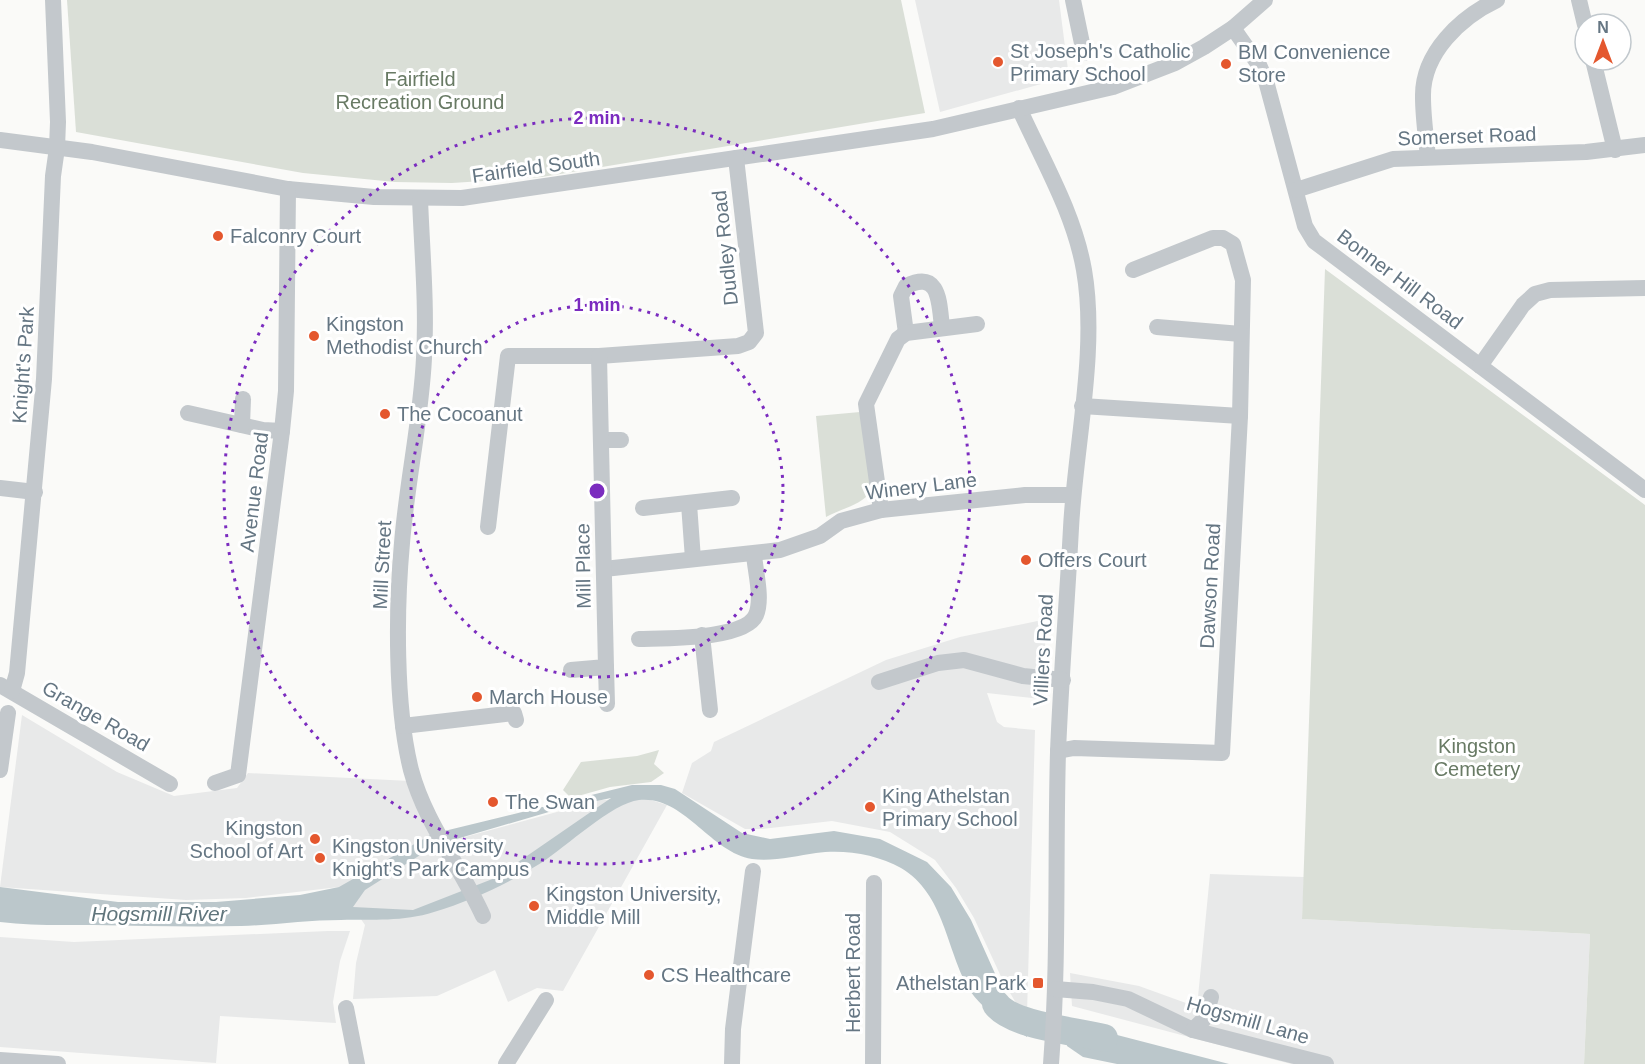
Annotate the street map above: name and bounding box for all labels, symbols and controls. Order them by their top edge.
north arrow [1573,12,1633,72]
text: N [1597,19,1609,36]
place label: St Joseph's Catholic Primary School [1010,40,1191,85]
place label: BM Convenience Store [1238,41,1390,86]
marker: St Joseph's Catholic Primary School [991,55,1005,69]
marker: BM Convenience Store [1219,57,1233,71]
park label: Fairfield Recreation Ground [336,68,504,113]
text: 2 min [573,108,621,128]
street label: Somerset Road [1397,123,1537,149]
street label: Fairfield South [471,147,601,187]
street label: Dudley Road [708,189,742,307]
place label: Falconry Court [230,225,362,247]
street label: Bonner Hill Road [1333,225,1467,333]
marker: Falconry Court [211,229,225,243]
text: 1 min [573,295,621,315]
street label: Knight's Park [8,305,38,424]
place label: Kingston Methodist Church [326,313,483,358]
marker: Kingston Methodist Church [307,329,321,343]
place label: The Cocoanut [397,403,523,425]
marker: The Cocoanut [378,407,392,421]
street label: Avenue Road [236,431,272,553]
street label: Winery Lane [864,468,978,504]
centre of rings [587,481,607,501]
street label: Mill Street [369,520,395,610]
street label: Mill Place [571,523,595,609]
street label: Dawson Road [1196,523,1224,649]
place label: Offers Court [1038,549,1147,571]
marker: Offers Court [1019,553,1033,567]
street label: Villiers Road [1029,594,1057,706]
street label: Grange Road [39,676,153,756]
place label: March House [489,686,608,708]
marker: March House [470,690,484,704]
park label: Kingston Cemetery [1434,735,1520,780]
place label: King Athelstan Primary School [882,785,1018,830]
place label: The Swan [505,791,595,813]
marker: The Swan [486,795,500,809]
marker: King Athelstan Primary School [863,800,877,814]
place label: Kingston School of Art [190,817,303,862]
marker: Kingston School of Art [308,832,322,846]
place label: Kingston University Knight's Park Campus [332,835,529,880]
marker: Kingston University Knight's Park Campus [313,851,327,865]
place label: Kingston University, Middle Mill [546,883,721,928]
marker: Kingston University, Middle Mill [527,899,541,913]
water label: Hogsmill River [91,902,228,925]
street label: Herbert Road [842,913,864,1033]
place label: CS Healthcare [661,964,791,986]
marker: CS Healthcare [642,968,656,982]
place label: Athelstan Park [896,972,1027,994]
marker: Athelstan Park [1031,976,1045,990]
street label: Hogsmill Lane [1184,992,1312,1048]

